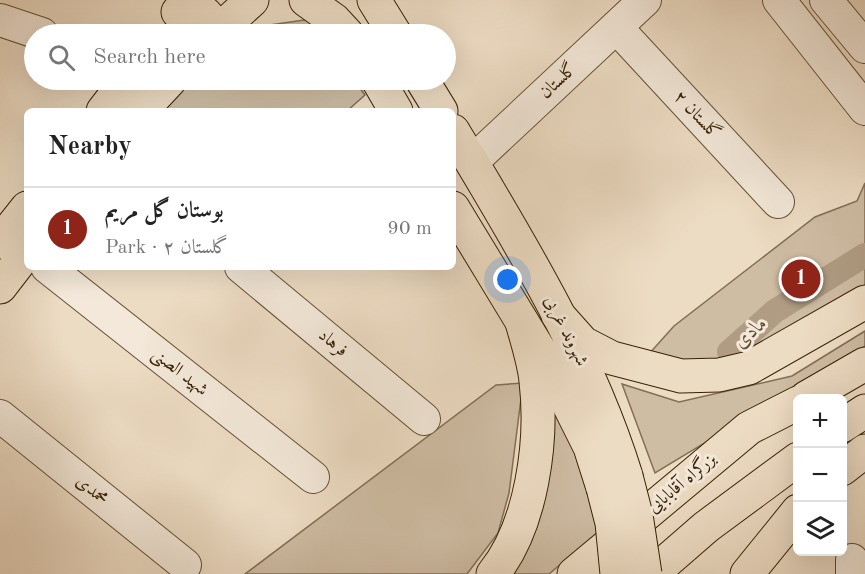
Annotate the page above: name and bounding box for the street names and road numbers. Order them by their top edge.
street label: گلستان [534,58,580,102]
street label: گلستان ۲ [670,85,726,143]
street label: شهروند غربی [538,293,591,371]
street label: فرهاد [314,326,351,362]
street label: شهید الصنی [147,345,211,402]
street label: بزرگراه آقابابایی [642,446,721,518]
street label: محمدی [73,472,111,508]

